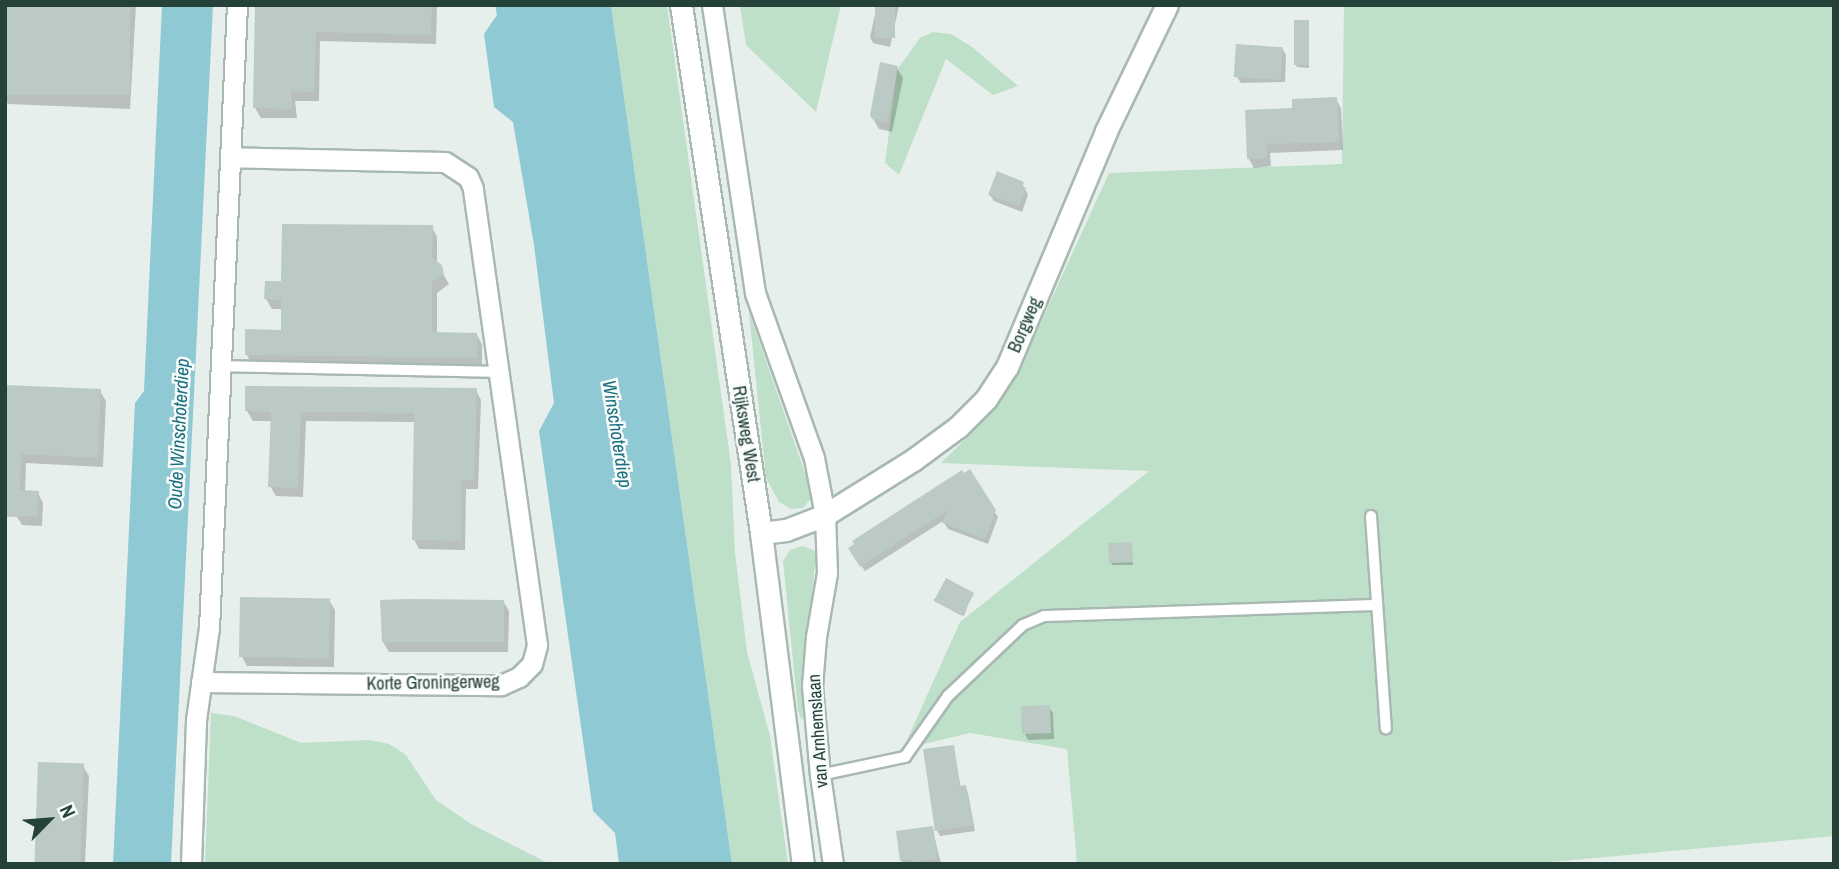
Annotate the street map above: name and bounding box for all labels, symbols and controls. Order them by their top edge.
street label: Borgweg [1004,294,1046,356]
water label: Oude Winschoterdiep [164,358,194,510]
water label: Winschoterdiep [597,378,637,490]
street label: Rijksweg West [728,384,764,484]
street label: Korte Groningerweg [366,671,500,695]
street label: van Arnhemslaan [803,673,833,789]
north arrow [14,785,84,855]
text: N [54,801,82,822]

